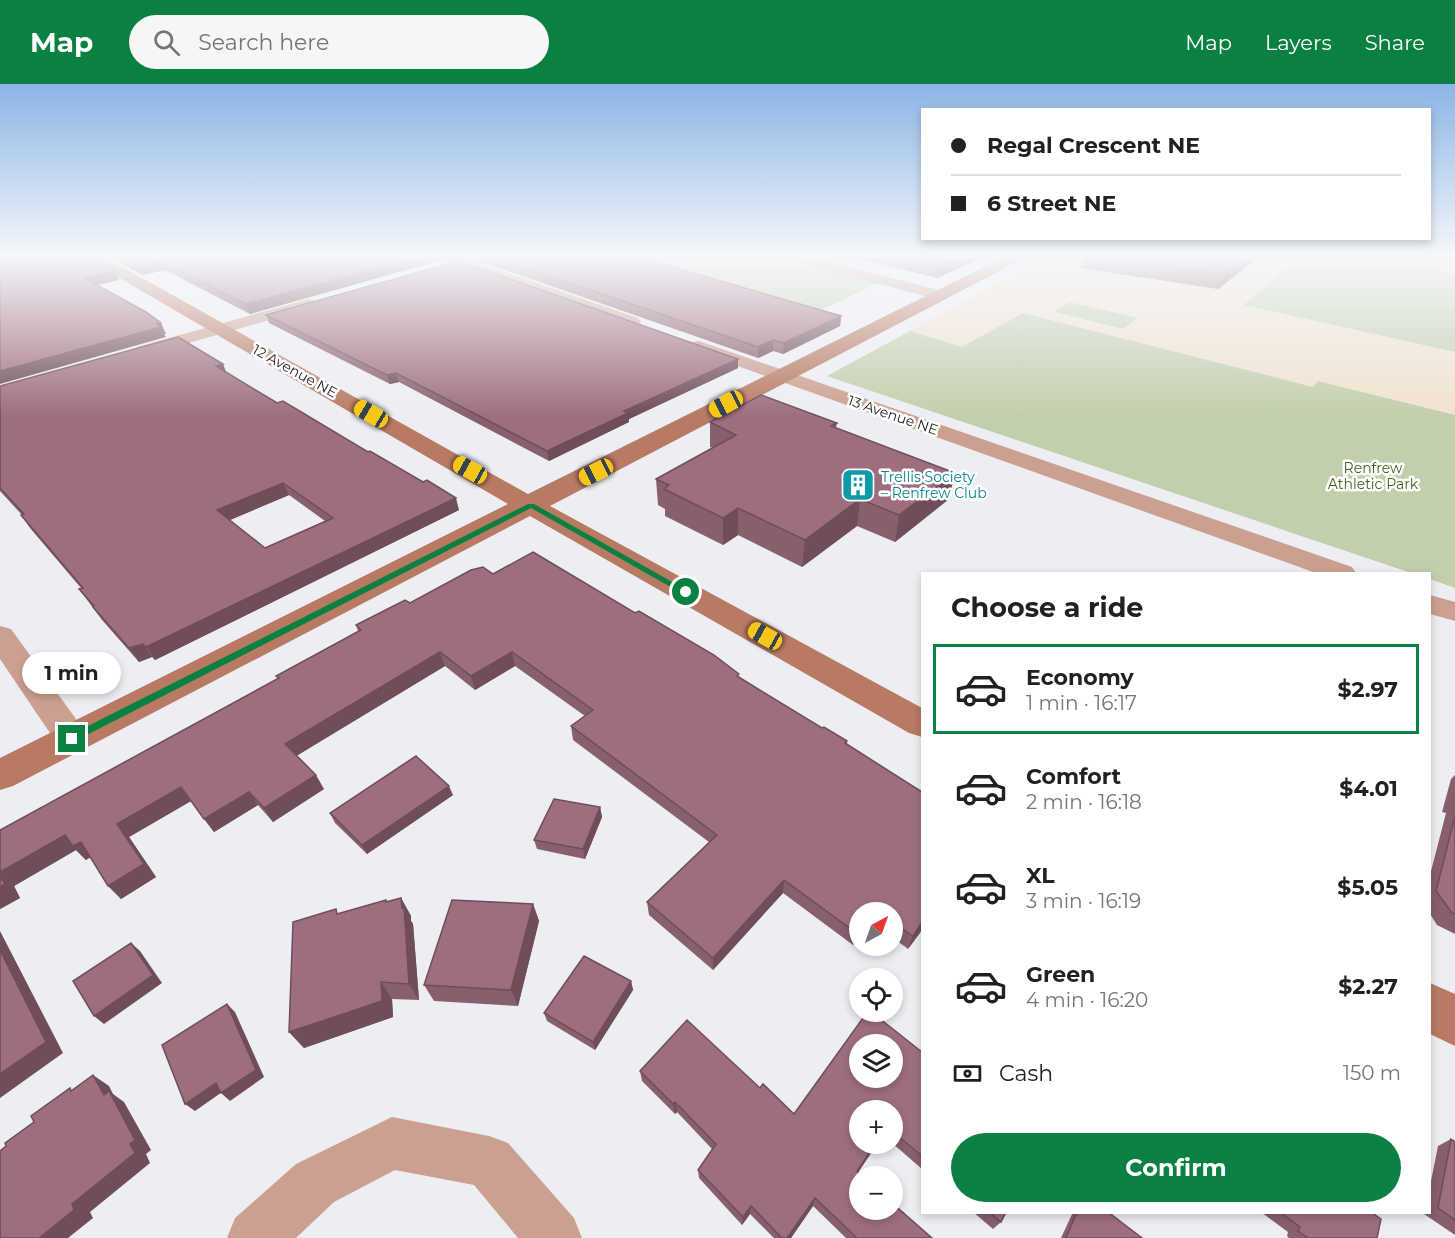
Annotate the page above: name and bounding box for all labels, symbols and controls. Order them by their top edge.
search box [129,15,549,69]
text: Map [30,25,93,59]
icon: search [150,26,183,59]
text: Search here [198,29,329,56]
text: Map [1185,30,1232,55]
text: Layers [1265,30,1332,55]
text: Share [1365,30,1425,55]
text: Regal Crescent NE [987,132,1200,159]
text: 6 Street NE [987,190,1116,217]
street label: 12 Avenue NE [250,340,340,402]
car [706,388,746,420]
street label: 13 Avenue NE [846,391,940,439]
car [351,397,391,431]
car [450,453,490,487]
car [576,456,616,488]
park label: Renfrew Athletic Park [1328,459,1419,493]
building icon: Trellis Society – Renfrew Club [840,467,876,503]
place label: Trellis Society – Renfrew Club [881,468,987,502]
route start [672,578,699,605]
text: Choose a ride [951,591,1143,624]
car [745,619,785,653]
callout: 1 min [22,652,122,694]
text: 1 min [44,661,99,685]
icon: car [954,662,1008,716]
text: Economy [1026,664,1134,691]
text: $2.97 [1337,676,1398,703]
text: 1 min · 16:17 [1026,691,1137,715]
route end [58,725,85,752]
icon: car [954,761,1008,815]
text: Comfort [1026,763,1121,790]
text: $4.01 [1339,775,1398,802]
text: 2 min · 16:18 [1026,790,1142,814]
icon: car [954,860,1008,914]
text: XL [1026,862,1055,889]
text: $5.05 [1337,874,1398,901]
text: 3 min · 16:19 [1026,889,1141,913]
north arrow [849,902,903,956]
map controls [849,902,903,1220]
icon: car [954,959,1008,1013]
text: Green [1026,961,1095,988]
button: locate [849,968,903,1022]
text: $2.27 [1338,973,1398,1000]
text: 4 min · 16:20 [1026,988,1148,1012]
button: layers [849,1034,903,1088]
icon: cash [951,1057,984,1090]
text: Cash [999,1060,1053,1087]
text: 150 m [1343,1061,1401,1085]
button: + [849,1100,903,1154]
button: Confirm [951,1133,1401,1202]
button: − [849,1166,903,1220]

